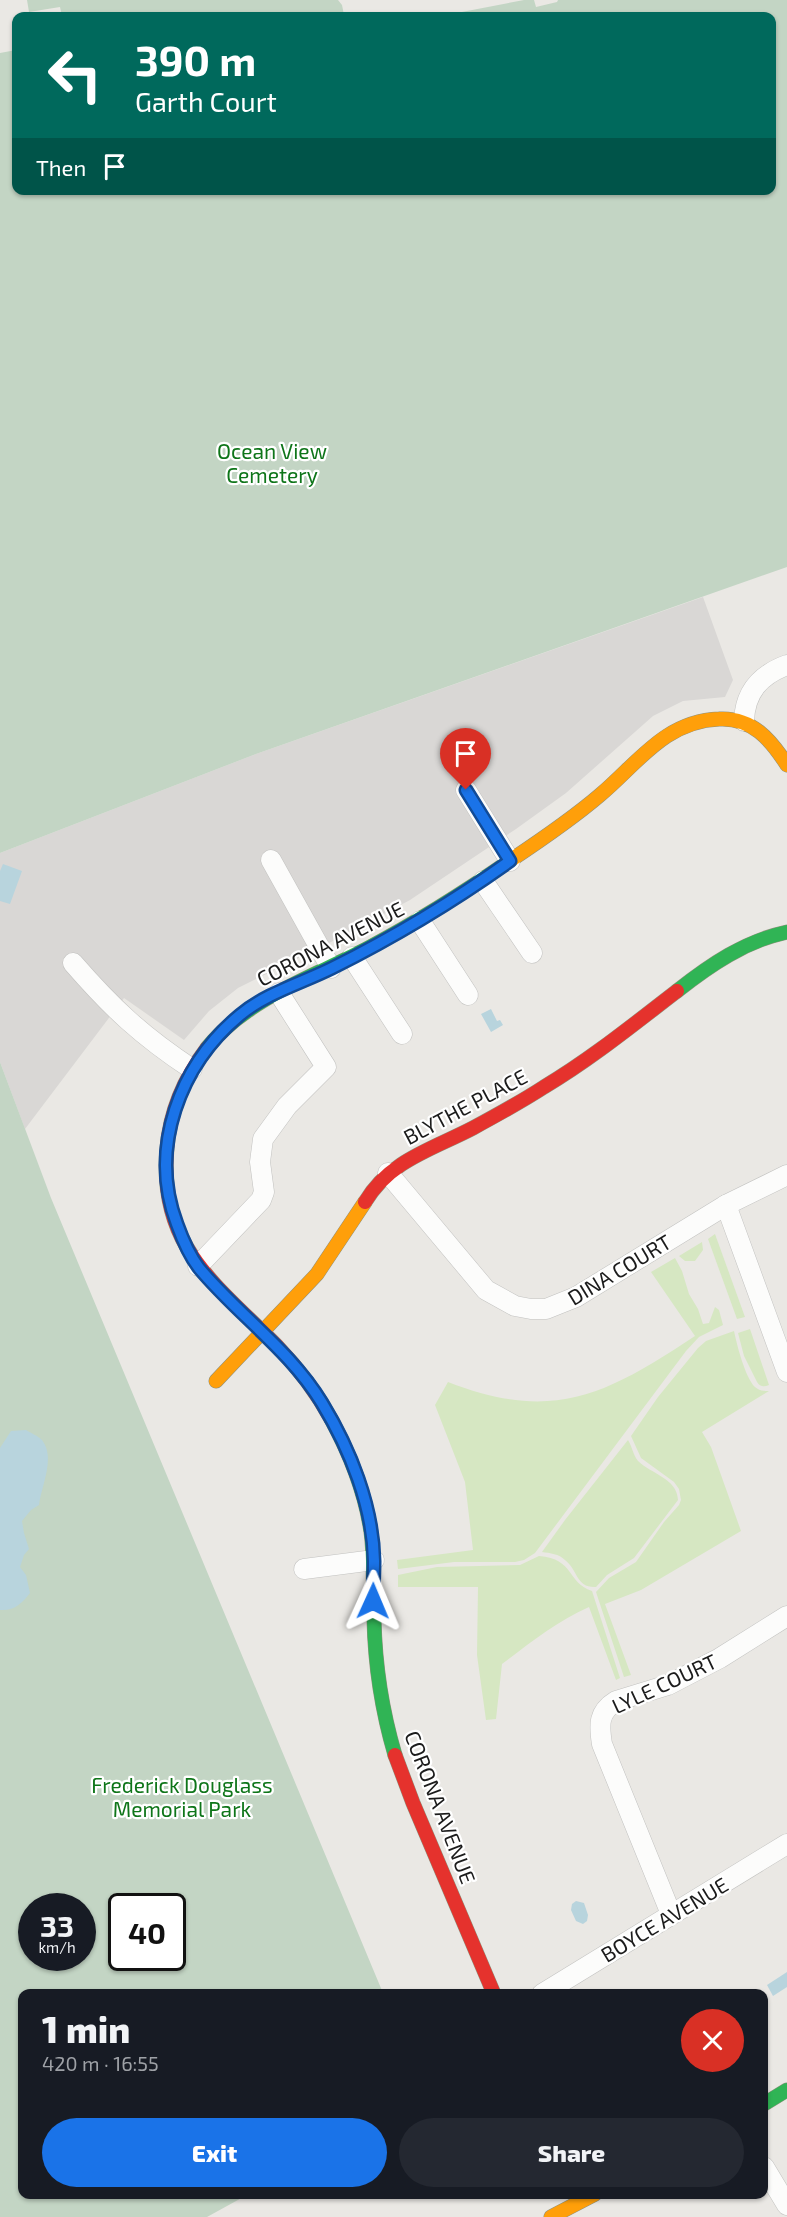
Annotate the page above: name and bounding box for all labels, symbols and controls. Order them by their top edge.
text: 390 m [135,34,256,84]
icon: left [36,36,114,114]
text: Garth Court [135,85,277,117]
icon: arrive [98,150,131,183]
text: Then [36,154,86,180]
park label: Ocean View Cemetery [217,438,327,487]
pin [440,728,491,790]
icon: arrive [449,737,482,770]
street label: CORONA AVENUE [252,895,408,991]
street label: BLYTHE PLACE [399,1063,531,1149]
street label: DINA COURT [563,1228,675,1310]
position arrow [341,1569,405,1633]
street label: LYLE COURT [608,1648,720,1718]
street label: CORONA AVENUE [400,1727,482,1887]
park label: Frederick Douglass Memorial Park [91,1772,273,1821]
street label: BOYCE AVENUE [596,1871,732,1967]
speed limit sign: 40 [108,1893,186,1971]
text: 33 [40,1907,74,1943]
text: km/h [38,1938,76,1956]
text: 1 min [42,2007,130,2050]
button: close [681,2009,744,2072]
text: 420 m · 16:55 [42,2051,159,2075]
button: Exit [42,2118,387,2187]
button: Share [399,2118,744,2187]

